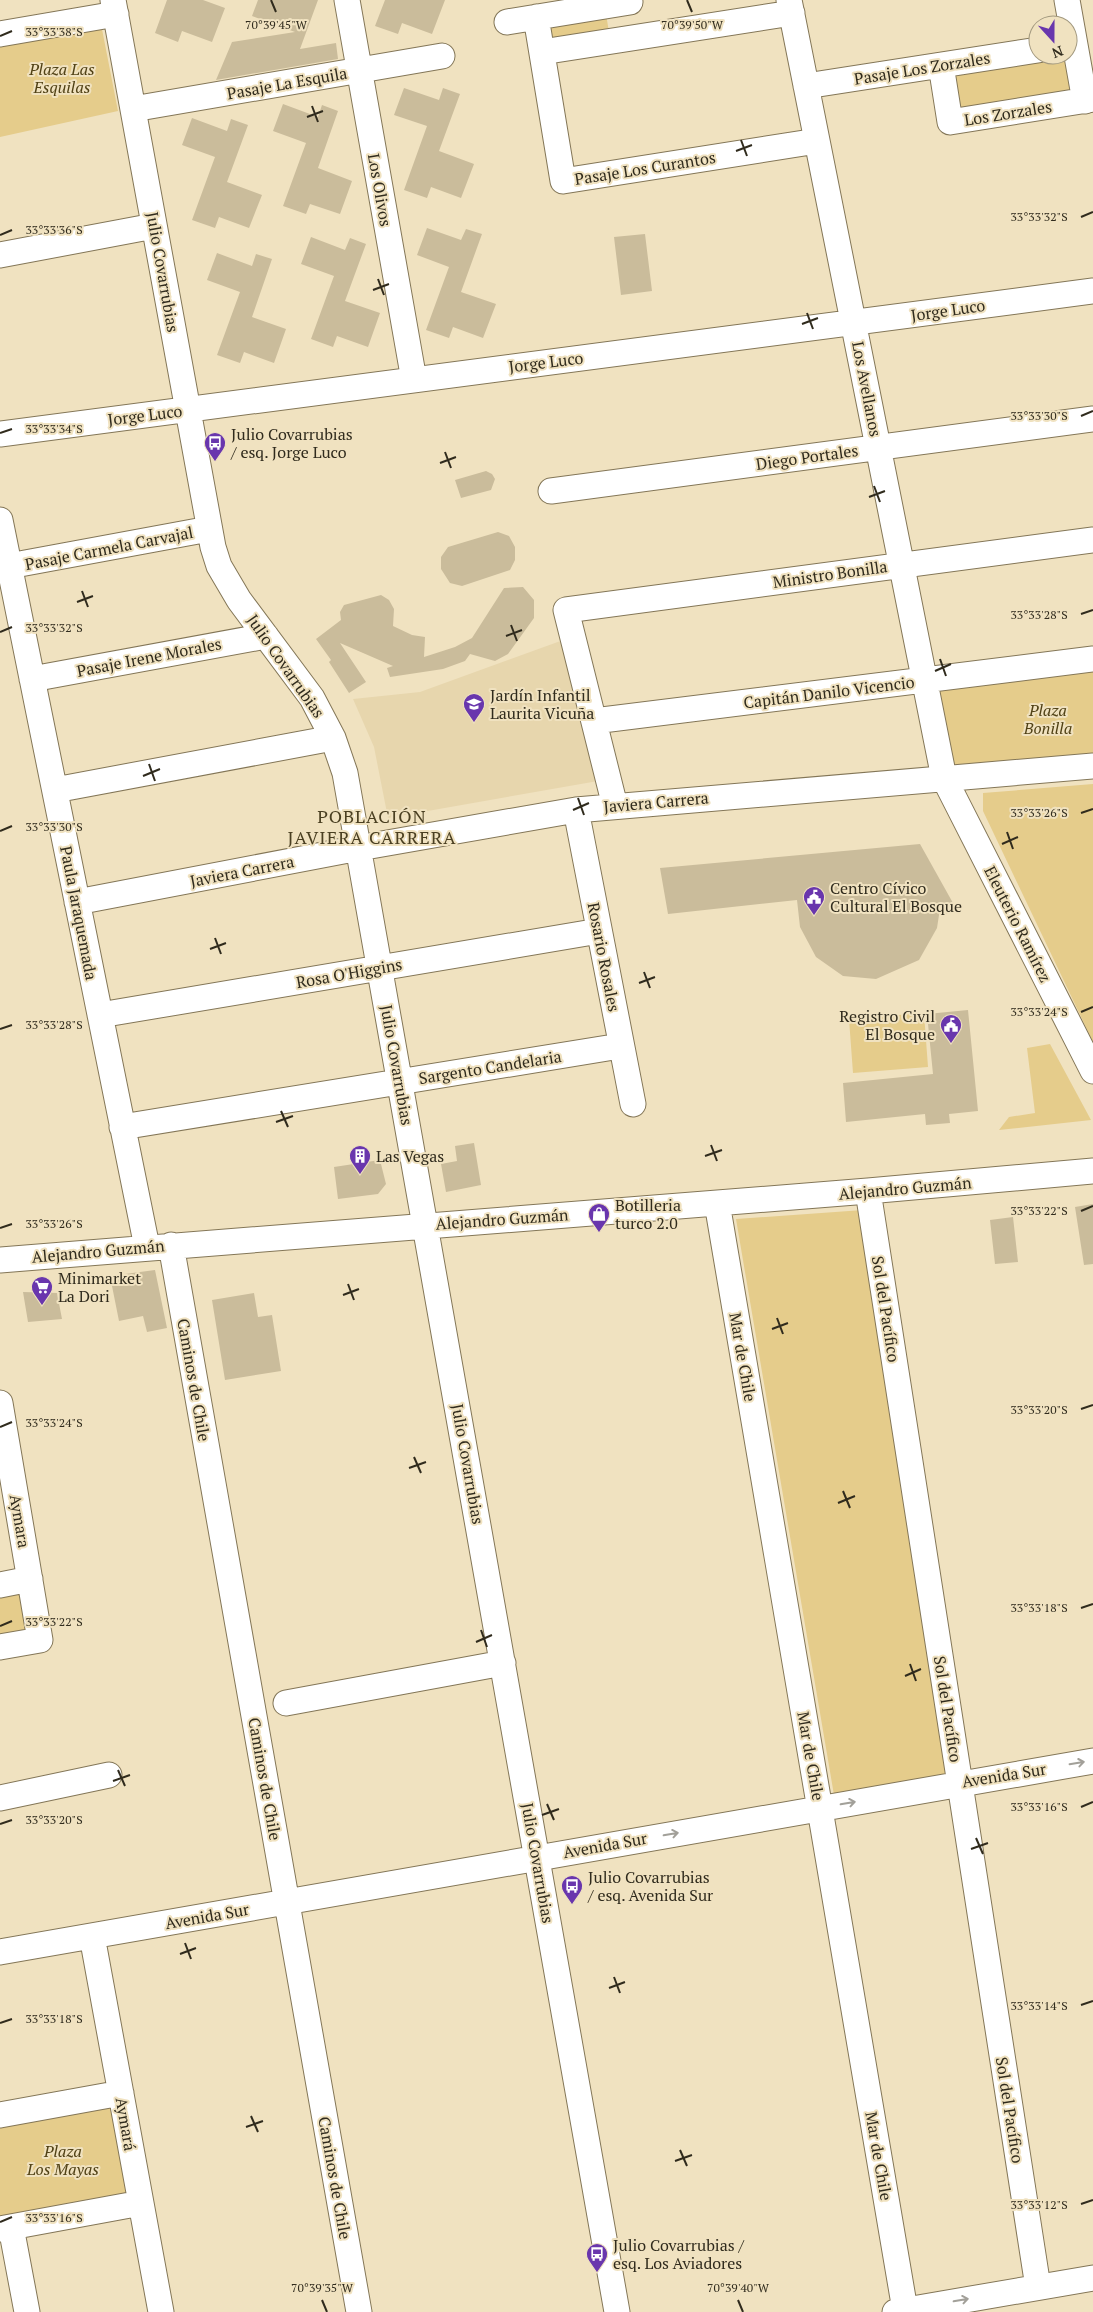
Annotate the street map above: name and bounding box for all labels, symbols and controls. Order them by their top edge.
north arrow [1028,15,1078,65]
text: 70°39'45"W [245,17,308,32]
text: 70°39'50"W [661,17,724,32]
text: 33°33'38"S [25,24,83,39]
text: N [1049,42,1066,64]
street label: Pasaje Los Zorzales [852,46,992,90]
park label: Plaza Las Esquilas [28,58,95,98]
street label: Pasaje La Esquila [225,62,349,104]
street label: Los Zorzales [963,95,1053,131]
street label: Pasaje Los Curantos [573,146,717,190]
street label: Los Olivos [363,152,397,228]
text: 33°33'32"S [1010,209,1068,224]
street label: Julio Covarrubias [142,210,184,334]
text: 33°33'36"S [25,222,83,237]
street label: Jorge Luco [909,294,987,326]
street label: Los Avellanos [847,339,887,439]
street label: Jorge Luco [508,347,585,377]
street label: Jorge Luco [107,400,184,430]
text: 33°33'30"S [1010,408,1068,423]
text: 33°33'34"S [25,421,83,436]
place label: Julio Covarrubias / esq. Jorge Luco [230,423,353,463]
bus stop icon: Julio Covarrubias / esq. Jorge Luco [203,431,227,462]
street label: Diego Portales [754,439,860,475]
street label: Pasaje Carmela Carvajal [23,521,195,575]
street label: Ministro Bonilla [771,555,889,593]
text: 33°33'28"S [1010,607,1068,622]
street label: Julio Covarrubias [242,610,330,722]
text: 33°33'32"S [25,620,83,635]
street label: Pasaje Irene Morales [75,632,223,682]
street label: Capitán Danilo Vicencio [742,671,916,713]
place label: Jardín Infantil Laurita Vicuña [490,684,594,724]
school or university icon: Jardín Infantil Laurita Vicuña [462,692,486,723]
park label: Plaza Bonilla [1023,699,1072,739]
street label: Javiera Carrera [602,786,710,818]
district label: POBLACIÓN JAVIERA CARRERA [287,804,457,849]
text: 33°33'26"S [1010,805,1068,820]
text: 33°33'30"S [25,819,83,834]
street label: Paula Jaraquemada [55,844,103,982]
street label: Javiera Carrera [188,850,296,892]
street label: Eleuterio Ramírez [979,862,1057,986]
place label: Centro Cívico Cultural El Bosque [830,877,962,917]
public building icon: Centro Cívico Cultural El Bosque [802,885,826,916]
street label: Rosario Rosales [583,900,625,1014]
street label: Rosa O'Higgins [294,953,404,993]
street label: Julio Covarrubias [376,1003,418,1127]
text: 33°33'24"S [1010,1004,1068,1019]
place label: Registro Civil El Bosque [839,1005,935,1045]
public building icon: Registro Civil El Bosque [939,1013,963,1044]
text: 33°33'28"S [25,1017,83,1032]
street label: Sargento Candelaria [417,1045,563,1089]
building icon: Las Vegas [348,1144,372,1175]
place label: Las Vegas [376,1145,444,1167]
street label: Alejandro Guzmán [838,1171,973,1205]
place label: Botilleria turco 2.0 [615,1194,681,1234]
shop icon: Botilleria turco 2.0 [587,1202,611,1233]
street label: Alejandro Guzmán [435,1203,570,1235]
text: 33°33'22"S [1010,1203,1068,1218]
text: 33°33'26"S [25,1216,83,1231]
street label: Alejandro Guzmán [31,1234,166,1268]
street label: Sol del Pacífico [867,1254,905,1364]
place label: Minimarket La Dori [58,1267,141,1307]
supermarket icon: Minimarket La Dori [30,1275,54,1306]
street label: Mar de Chile [724,1311,762,1403]
street label: Caminos de Chile [172,1317,216,1443]
street label: Julio Covarrubias [447,1402,489,1526]
text: 33°33'20"S [1010,1402,1068,1417]
text: 33°33'24"S [25,1415,83,1430]
street label: Aymara [4,1493,36,1549]
text: 33°33'18"S [1010,1600,1068,1615]
text: 33°33'22"S [25,1614,83,1629]
street label: Sol del Pacífico [929,1654,967,1764]
street label: Mar de Chile [792,1710,830,1802]
street label: Caminos de Chile [243,1716,287,1842]
street label: Avenida Sur [960,1757,1048,1792]
one-way arrow [1069,1758,1085,1768]
one-way arrow [840,1797,856,1807]
text: 33°33'16"S [1010,1799,1068,1814]
street label: Julio Covarrubias [517,1801,559,1925]
text: 33°33'20"S [25,1812,83,1827]
street label: Avenida Sur [561,1827,649,1863]
one-way arrow [662,1828,678,1838]
place label: Julio Covarrubias / esq. Avenida Sur [587,1866,714,1906]
bus stop icon: Julio Covarrubias / esq. Avenida Sur [560,1874,584,1905]
street label: Avenida Sur [163,1898,251,1934]
text: 33°33'14"S [1010,1998,1068,2013]
text: 33°33'18"S [25,2011,83,2026]
street label: Sol del Pacífico [991,2055,1029,2165]
street label: Aymará [110,2096,142,2152]
street label: Mar de Chile [860,2110,898,2202]
street label: Caminos de Chile [313,2115,357,2241]
park label: Plaza Los Mayas [26,2140,99,2180]
text: 33°33'12"S [1010,2197,1068,2212]
text: 33°33'16"S [25,2210,83,2225]
place label: Julio Covarrubias / esq. Los Aviadores [613,2234,745,2274]
bus stop icon: Julio Covarrubias / esq. Los Aviadores [585,2242,609,2273]
text: 70°39'35"W [291,2280,354,2295]
text: 70°39'40"W [707,2280,770,2295]
one-way arrow [952,2295,968,2305]

